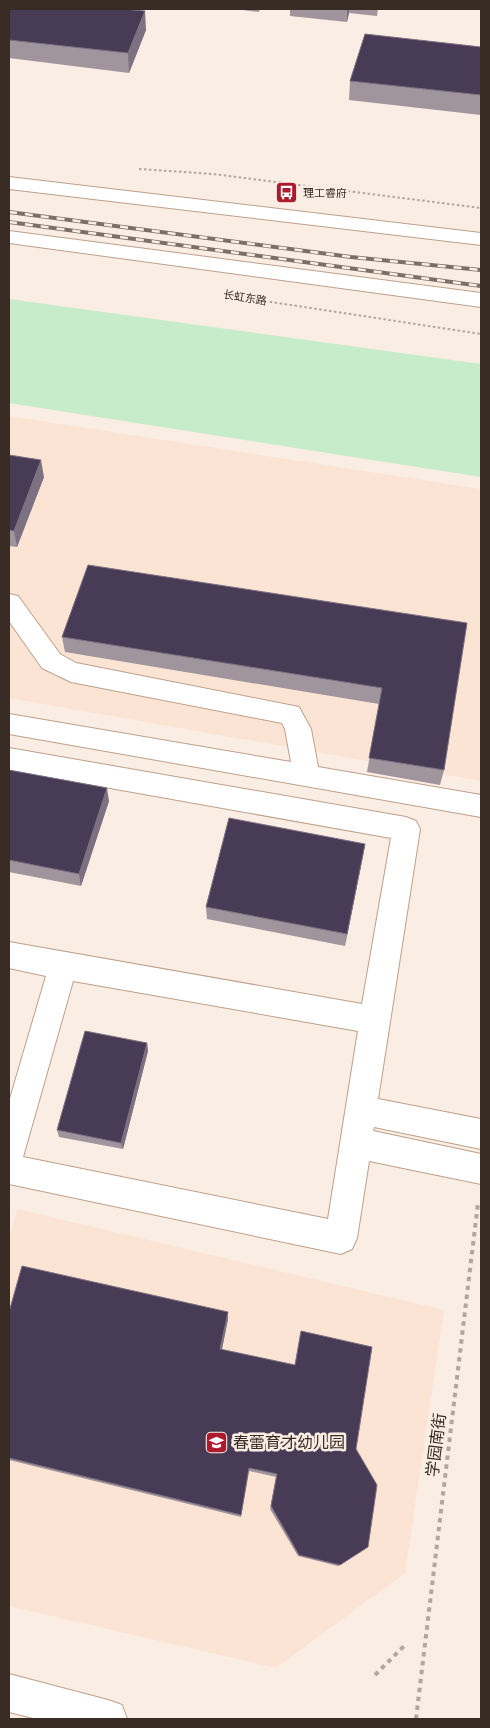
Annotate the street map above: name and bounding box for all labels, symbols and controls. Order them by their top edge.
bus stop icon: 理工睿府 [275,181,299,205]
place label: 理工睿府 [303,187,347,200]
street label: 长虹东路 [222,288,268,308]
street label: 学园南街 [423,1412,449,1478]
school or university icon: 春蕾育才幼儿园 [205,1430,229,1454]
place label: 春蕾育才幼儿园 [233,1433,345,1452]

